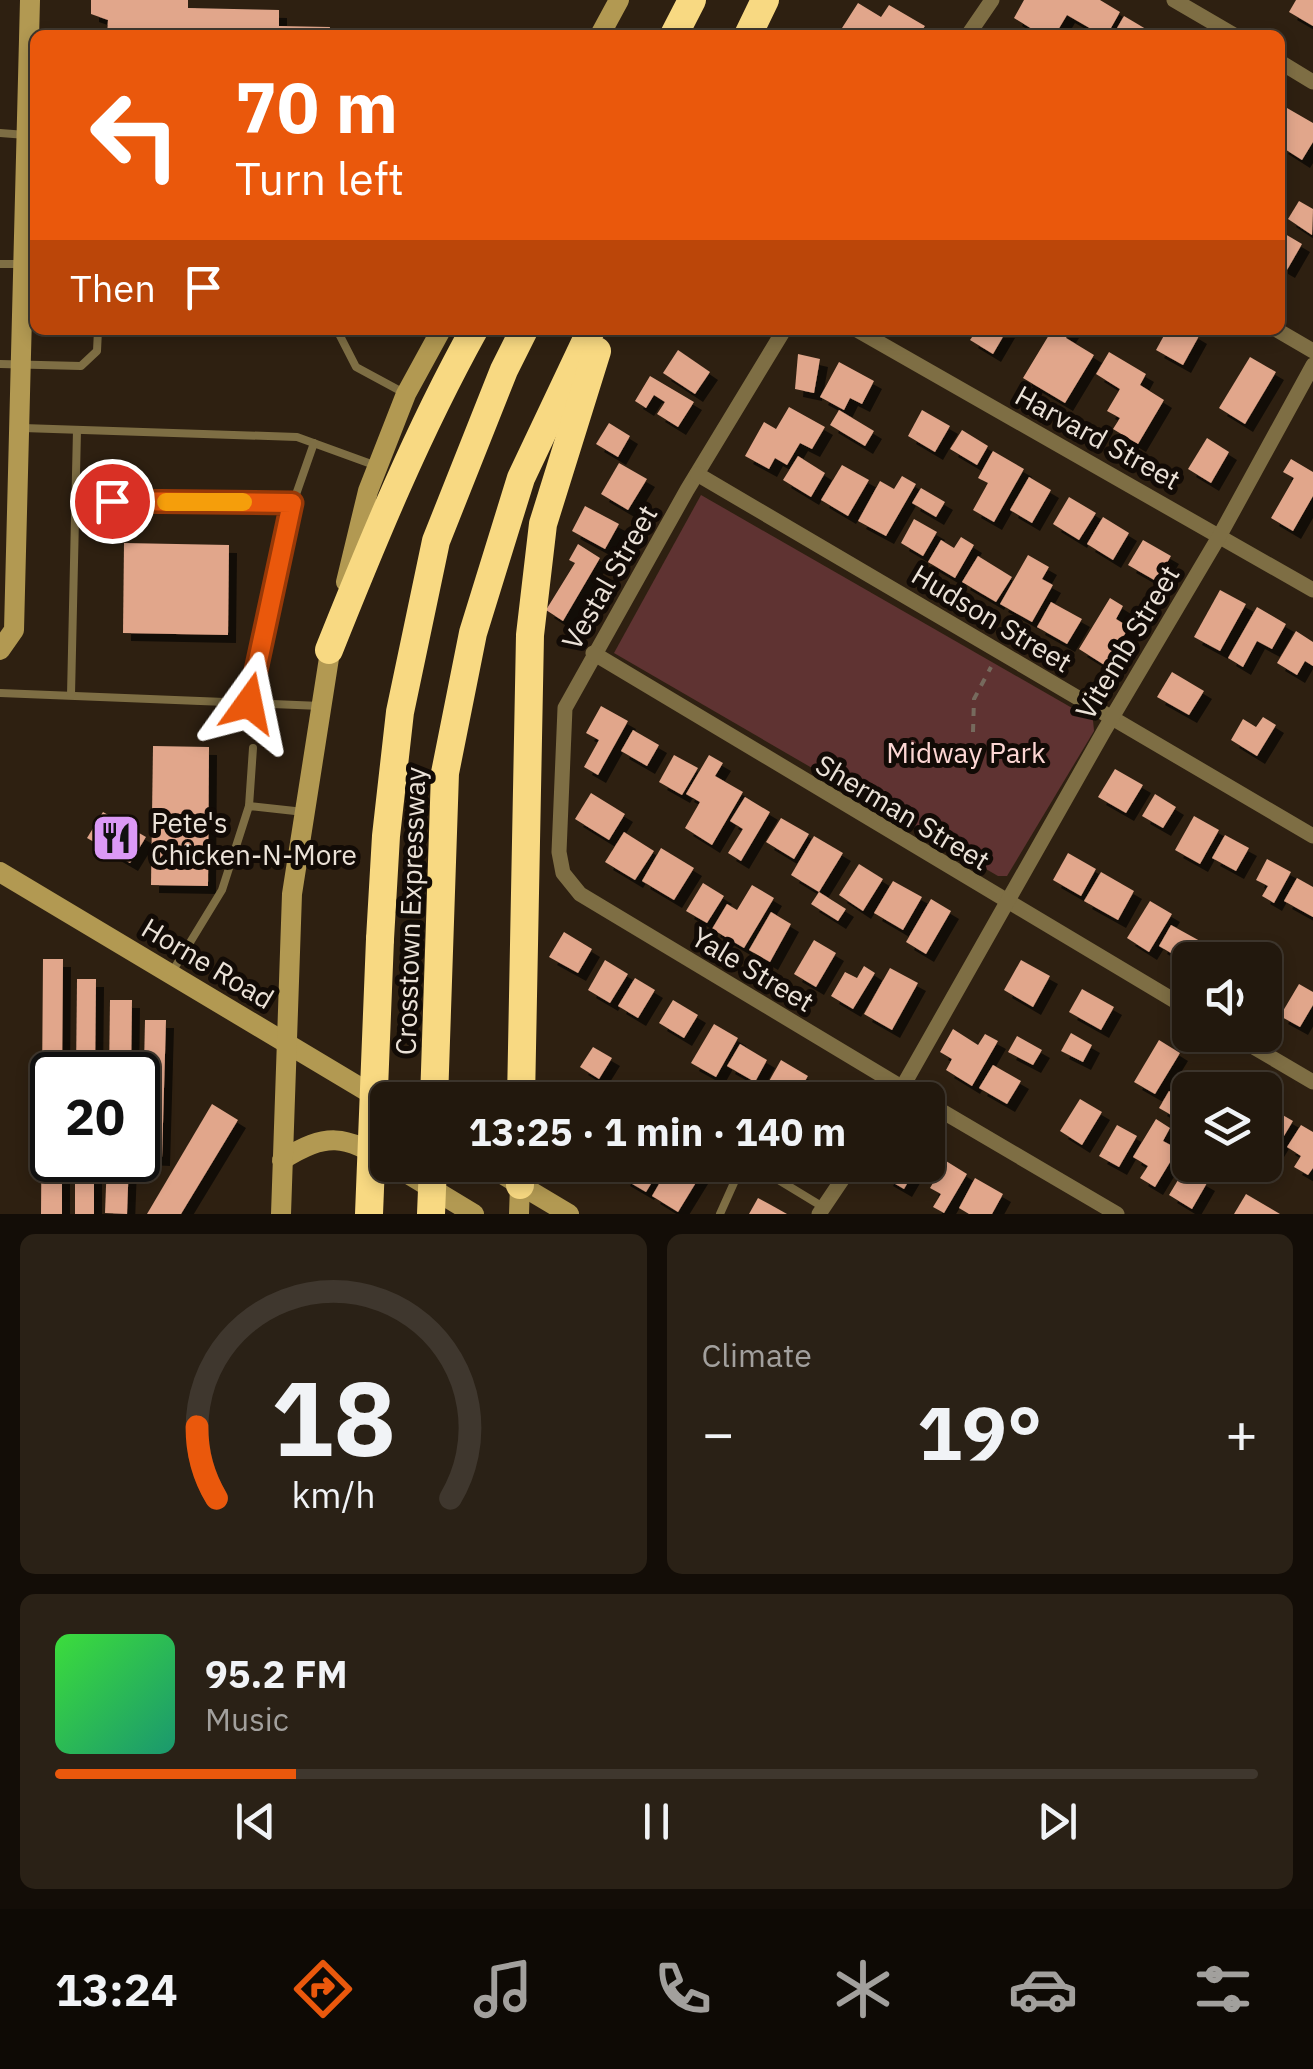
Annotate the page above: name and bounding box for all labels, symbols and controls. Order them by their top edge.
text: 70 m [235,61,398,152]
icon: left [70,70,200,200]
text: Turn left [235,149,404,207]
icon: arrive [176,260,231,315]
text: Then [70,263,156,312]
street label: Harvard Street [1009,376,1187,498]
pin [70,459,155,544]
icon: arrive [85,474,140,529]
street label: Vestal Street [553,498,665,656]
street label: Hudson Street [905,556,1079,680]
street label: Vitemb Street [1067,558,1187,726]
position arrow [197,651,301,755]
park label: Midway Park [886,734,1046,771]
street label: Sherman Street [809,746,997,878]
street label: Crosstown Expressway [386,766,434,1056]
place label: Pete's Chicken-N-More [151,804,357,873]
restaurant icon: Pete's Chicken-N-More [90,812,142,864]
street label: Horne Road [135,909,281,1017]
street label: Yale Street [685,918,821,1020]
map controls [1172,942,1282,1182]
button: sound [1172,942,1282,1052]
speed limit sign: 20 [30,1052,160,1182]
button: layers [1172,1072,1282,1182]
text: 13:25 · 1 min · 140 m [469,1107,846,1156]
text: Climate [702,1334,812,1376]
text: 18 [271,1349,396,1485]
text: 19° [917,1383,1042,1481]
text: − [702,1397,735,1468]
text: + [1225,1397,1258,1468]
text: km/h [291,1471,375,1518]
text: 95.2 FM [205,1649,348,1698]
text: Music [205,1698,289,1740]
icon: previous [228,1794,283,1849]
icon: pause [629,1794,684,1849]
icon: next [1030,1794,1085,1849]
icon: directions [288,1954,358,2024]
icon: music [468,1954,538,2024]
icon: phone [648,1954,718,2024]
icon: climate [828,1954,898,2024]
icon: car [1008,1954,1078,2024]
icon: filters [1188,1954,1258,2024]
text: 13:24 [55,1960,178,2018]

